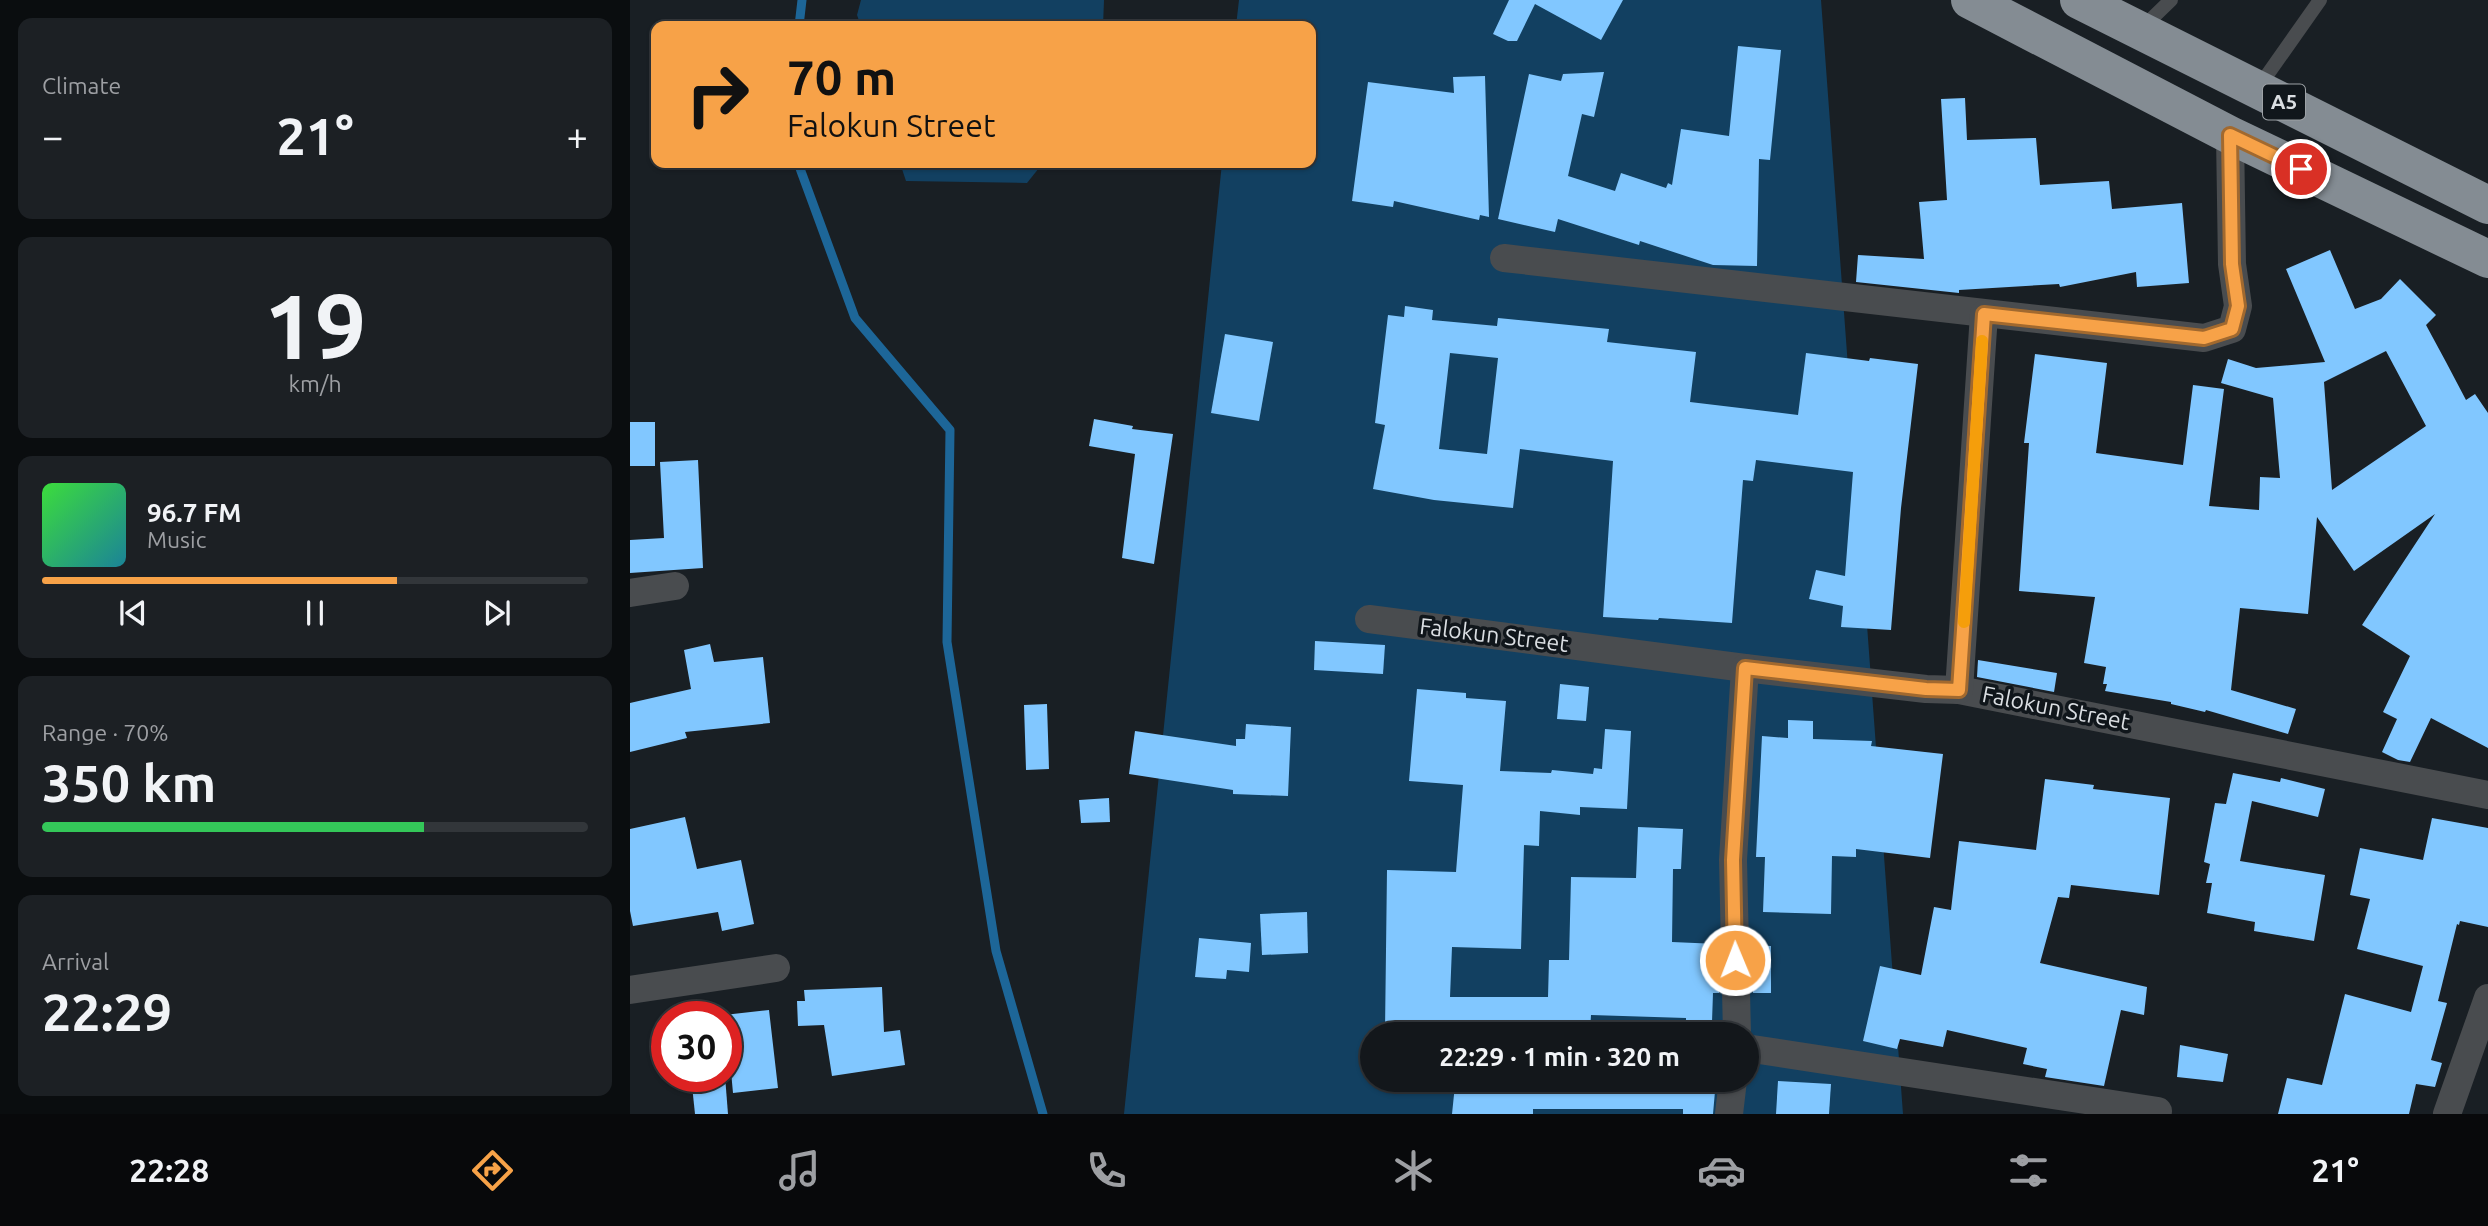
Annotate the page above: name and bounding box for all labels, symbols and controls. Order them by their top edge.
icon: right [672,49,763,140]
text: 70 m [787,49,896,104]
text: Climate [42,73,121,98]
road number: A5 [2263,84,2305,119]
text: 21° [276,107,354,165]
text: Falokun Street [787,107,996,143]
text: − [42,115,63,157]
text: + [567,115,588,157]
pin [2271,139,2331,199]
icon: arrive [2282,150,2320,188]
text: 19 [264,274,366,376]
text: km/h [288,371,342,396]
text: 96.7 FM [147,498,241,527]
text: Music [147,527,206,552]
icon: previous [114,594,152,632]
icon: pause [296,594,334,632]
icon: next [478,594,516,632]
street label: Falokun Street [1418,613,1570,656]
street label: Falokun Street [1980,681,2132,734]
text: Range · 70% [42,720,169,745]
text: 350 km [42,754,216,812]
position arrow [1698,923,1772,997]
text: Arrival [42,949,109,974]
text: 22:29 [42,983,172,1041]
speed limit sign: 30 [651,1001,742,1092]
text: 22:29 · 1 min · 320 m [1439,1042,1680,1071]
icon: directions [468,1146,517,1195]
icon: music [775,1146,824,1195]
icon: phone [1082,1146,1131,1195]
icon: climate [1389,1146,1438,1195]
icon: car [1697,1146,1746,1195]
icon: filters [2004,1146,2053,1195]
text: 22:28 [129,1152,209,1188]
text: 21° [2311,1152,2359,1188]

